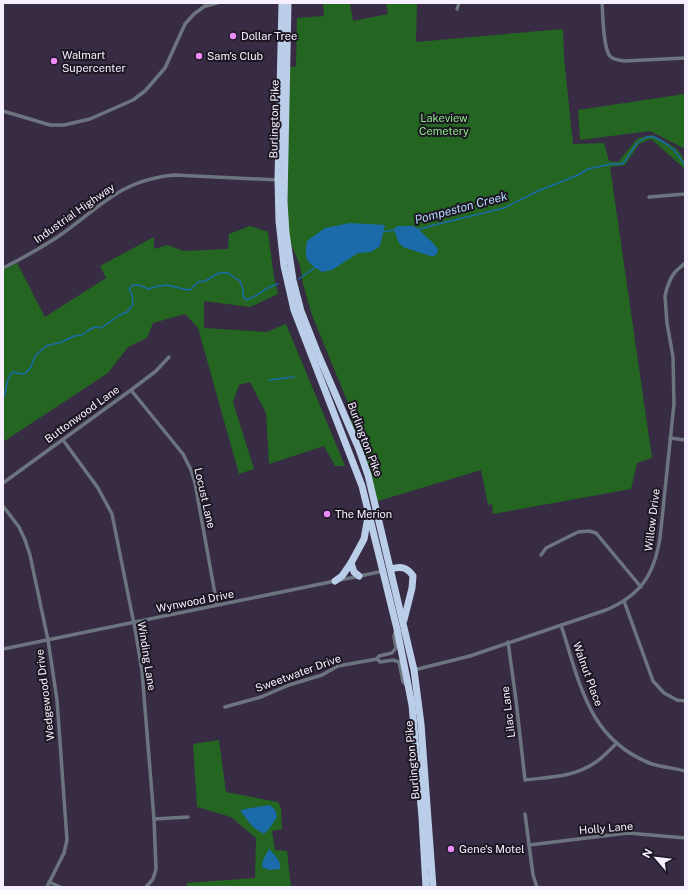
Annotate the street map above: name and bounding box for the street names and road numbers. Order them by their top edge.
street label: Burlington Pike [267,80,281,158]
street label: Industrial Highway [31,181,117,245]
street label: Buttonwood Lane [42,383,122,445]
street label: Burlington Pike [345,400,385,478]
street label: Locust Lane [192,466,218,530]
street label: Willow Drive [642,488,662,552]
street label: Wynwood Drive [155,588,235,614]
street label: Winding Lane [136,621,158,691]
street label: Walnut Place [571,640,605,708]
street label: Wedgewood Drive [33,649,57,741]
street label: Sweetwater Drive [253,652,343,694]
street label: Lilac Lane [499,686,517,738]
street label: Burlington Pike [403,720,421,800]
street label: Holly Lane [578,820,634,836]

